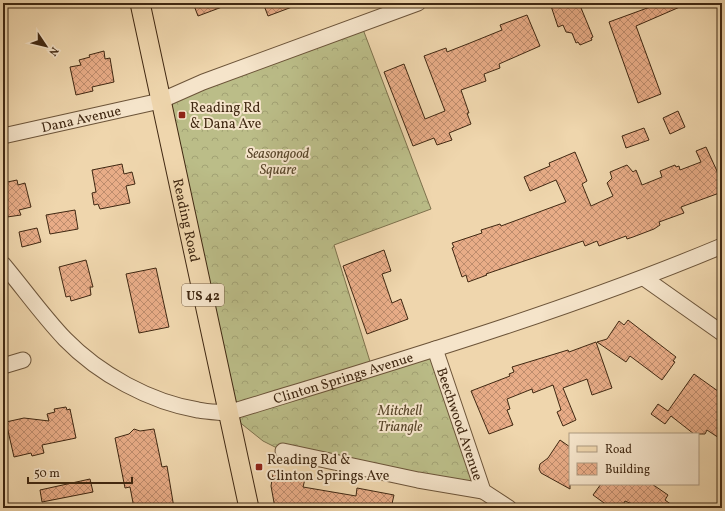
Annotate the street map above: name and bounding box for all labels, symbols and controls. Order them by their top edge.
north arrow [26,26,66,66]
text: N [45,43,61,58]
place label: Reading Rd & Dana Ave [190,99,262,134]
street label: Dana Avenue [40,102,123,138]
marker: Reading Rd & Dana Ave [177,110,187,120]
park label: Seasongood Square [247,145,310,180]
street label: Reading Road [167,177,204,264]
road number: US 42 [182,284,224,306]
street label: Clinton Springs Avenue [271,348,416,410]
street label: Beechwood Avenue [431,365,487,484]
park label: Mitchell Triangle [377,402,423,437]
legend [569,433,699,485]
text: Road [605,442,632,458]
place label: Reading Rd & Clinton Springs Ave [267,451,390,486]
scale bar [28,459,132,485]
marker: Reading Rd & Clinton Springs Ave [254,462,264,472]
text: Building [605,462,650,478]
text: 50 m [34,466,60,482]

